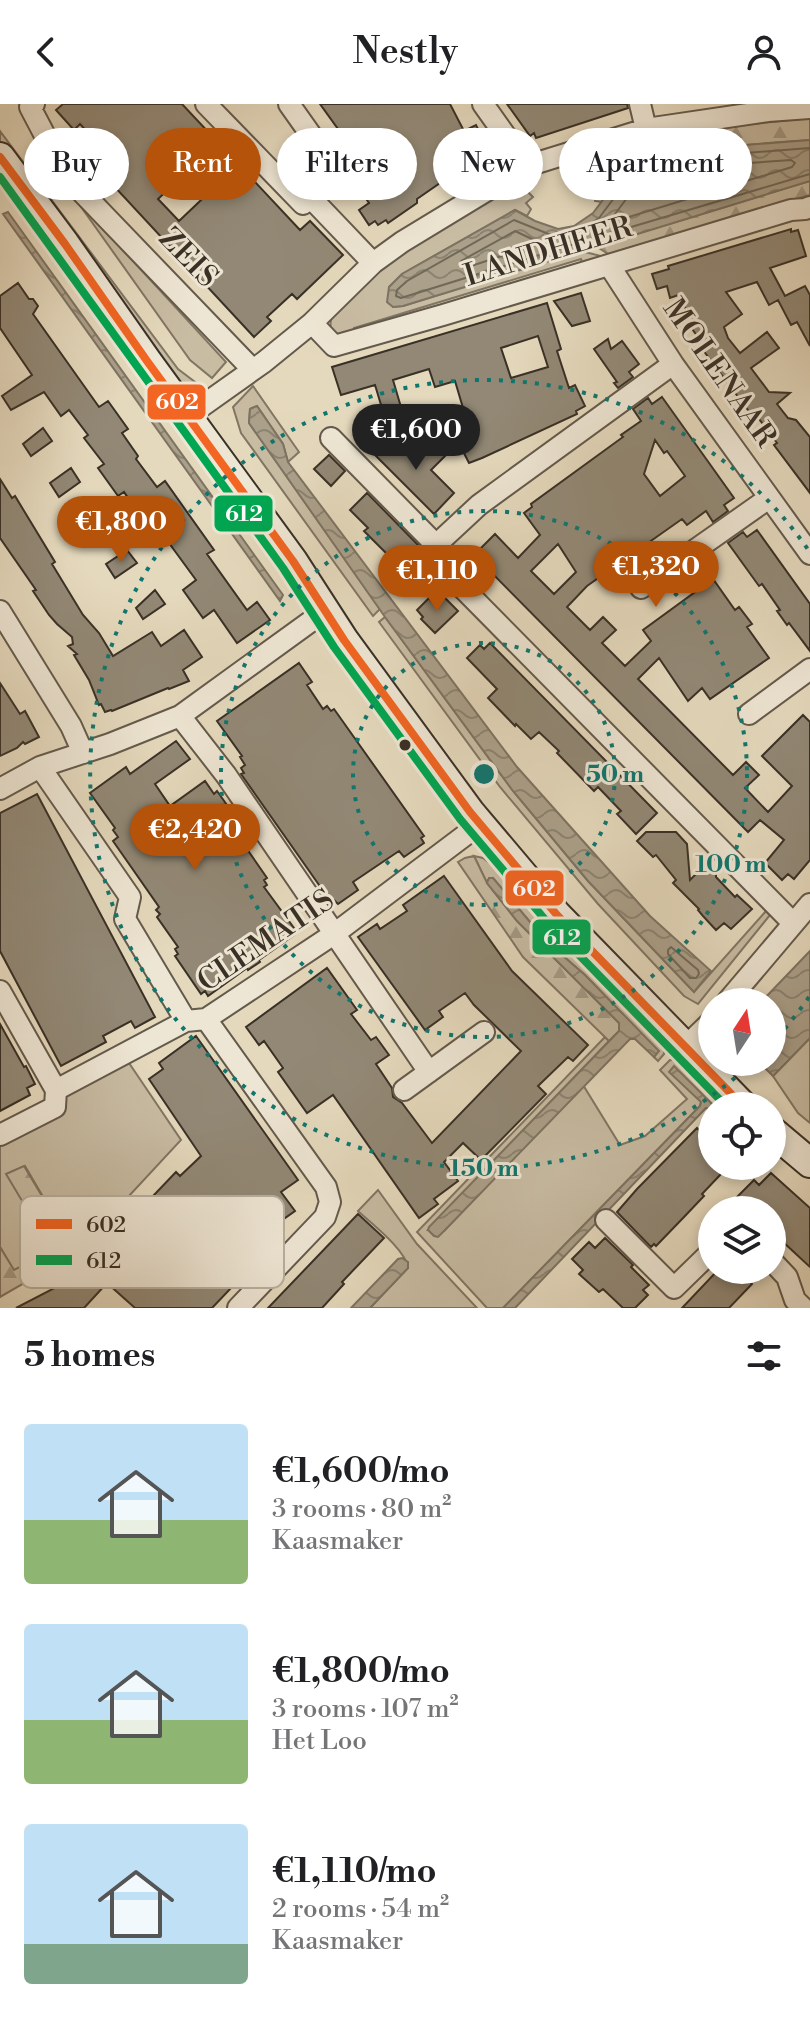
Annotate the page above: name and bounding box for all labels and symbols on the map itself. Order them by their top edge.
street label: LANDHEER [460,208,638,296]
street label: ZEIS [150,220,226,296]
street label: MOLENAAR [654,292,785,455]
line badge: 602 [146,383,207,421]
text: 602 [155,389,199,416]
pin: €1,600 [351,404,481,472]
line badge: 612 [213,494,274,533]
pin: €1,800 [56,496,186,564]
text: 612 [225,501,263,528]
pin: €1,320 [591,541,721,609]
pin: €1,110 [372,545,502,613]
unlabelled marker [397,737,413,753]
centre of rings [470,760,498,788]
text: 50 m [586,760,644,790]
pin: €2,420 [130,804,260,872]
text: 100 m [695,850,767,880]
line badge: 602 [504,869,565,907]
text: 602 [512,876,556,903]
street label: CLEMATIS [190,881,342,1001]
line badge: 612 [531,918,592,956]
text: 612 [543,925,581,952]
north arrow [698,988,786,1076]
text: 150 m [449,1154,519,1184]
legend [20,1196,284,1288]
text: 602 [86,1212,126,1239]
text: 612 [86,1248,121,1275]

